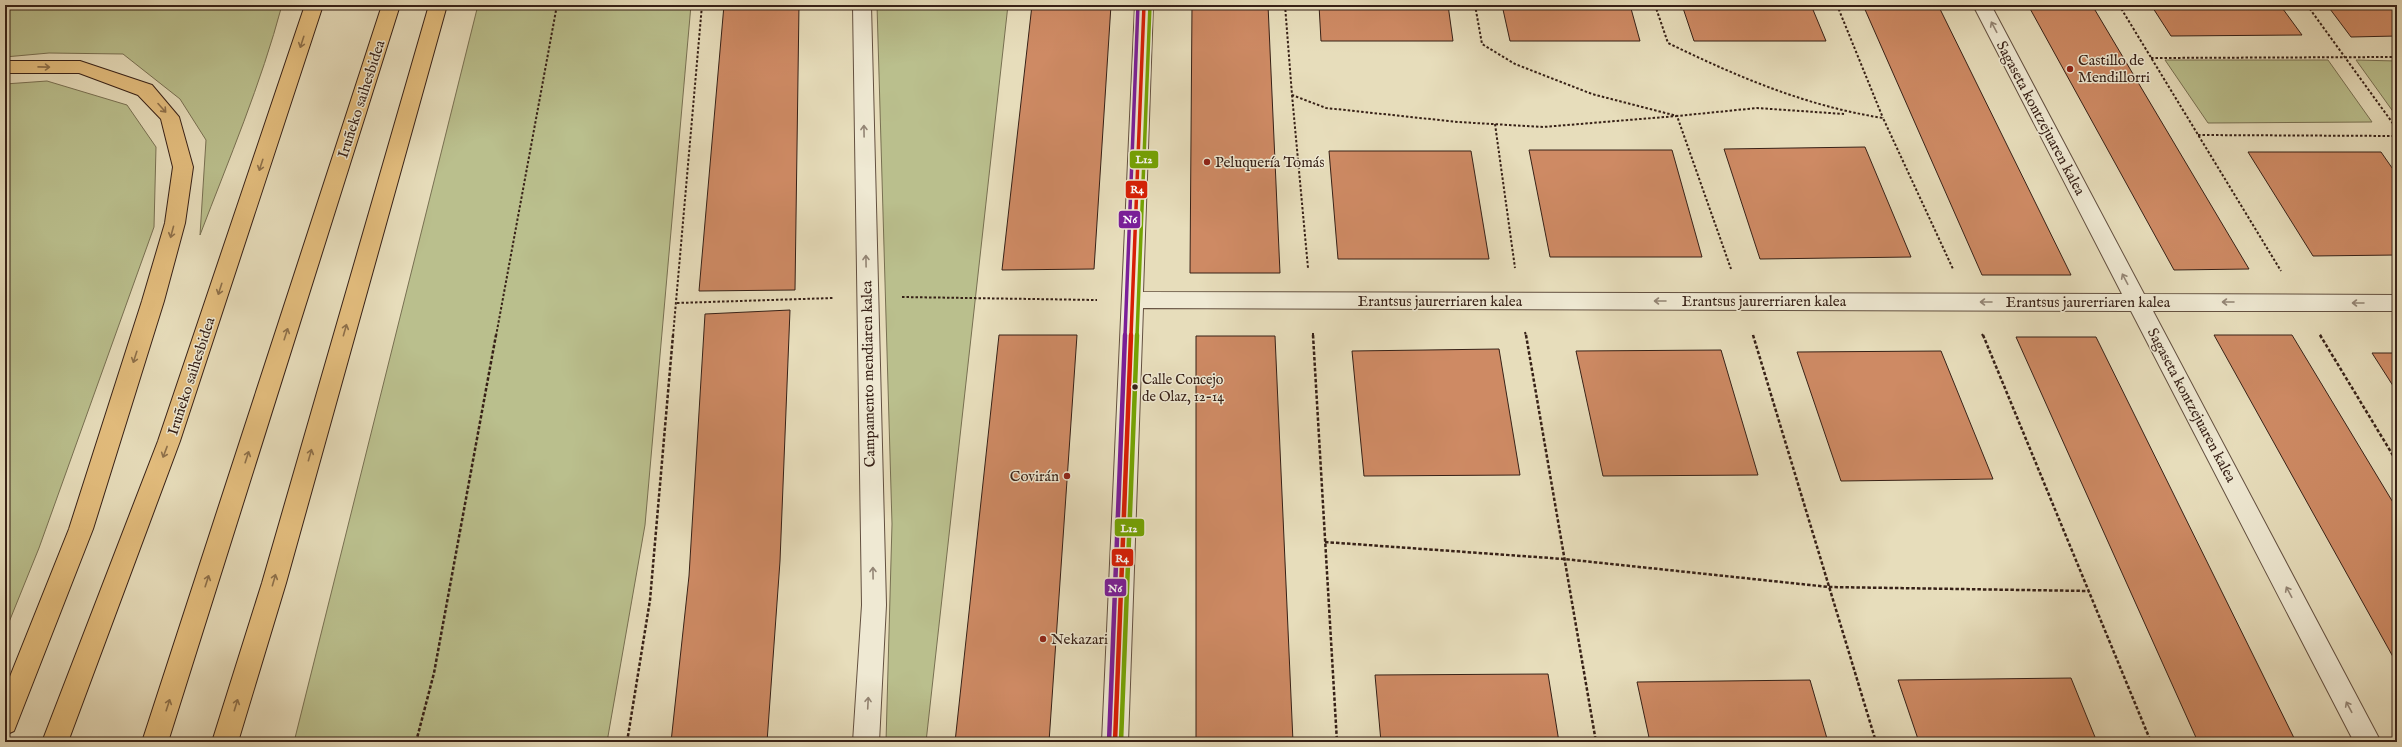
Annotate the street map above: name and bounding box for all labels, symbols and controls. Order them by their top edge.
one-way arrow [1989,21,1997,33]
one-way arrow [298,35,305,48]
street label: Iruñeko saihesbidea [333,37,390,161]
street label: Sagaseta kontzejuaren kalea [1992,38,2090,199]
place label: Castillo de Mendillorri [2078,51,2150,87]
one-way arrow [37,63,50,71]
marker: Castillo de Mendillorri [2065,64,2075,74]
one-way arrow [157,103,167,113]
one-way arrow [860,125,868,138]
line badge: L12 [1129,150,1159,169]
text: L12 [1134,153,1153,167]
place label: Peluquería Tomás [1215,153,1325,172]
marker: Peluquería Tomás [1202,157,1212,167]
one-way arrow [257,159,264,172]
line badge: R4 [1125,180,1148,199]
text: R4 [1130,183,1144,197]
line badge: N6 [1118,210,1141,229]
text: N6 [1122,213,1138,227]
one-way arrow [168,226,175,239]
one-way arrow [862,255,870,268]
one-way arrow [2121,273,2128,285]
street label: Campamento mendiaren kalea [857,280,880,468]
one-way arrow [216,282,223,295]
street label: Erantsus jaurerriaren kalea [1358,292,1523,311]
street label: Erantsus jaurerriaren kalea [1682,292,1847,311]
street label: Erantsus jaurerriaren kalea [2006,293,2171,312]
one-way arrow [1654,297,1667,305]
one-way arrow [1980,298,1993,306]
one-way arrow [2222,298,2235,306]
one-way arrow [2352,299,2365,307]
street label: Iruñeko saihesbidea [163,314,220,438]
one-way arrow [342,324,349,337]
street label: Sagaseta kontzejuaren kalea [2143,325,2241,486]
one-way arrow [283,327,290,340]
one-way arrow [131,351,138,364]
place label: Calle Concejo de Olaz, 12-14 [1142,371,1224,406]
marker: Calle Concejo de Olaz, 12-14 [1130,382,1140,392]
one-way arrow [160,445,168,457]
one-way arrow [307,449,314,462]
one-way arrow [243,452,251,464]
place label: Covirán [1010,467,1059,486]
marker: Covirán [1062,471,1072,481]
line badge: L12 [1114,518,1145,537]
text: L12 [1119,522,1138,536]
line badge: R4 [1111,548,1134,567]
text: R4 [1115,552,1129,566]
one-way arrow [869,567,877,580]
one-way arrow [271,574,278,587]
one-way arrow [204,575,211,588]
line badge: N6 [1104,578,1127,597]
text: N6 [1107,582,1123,596]
one-way arrow [2285,586,2292,598]
place label: Nekazari [1051,630,1108,649]
marker: Nekazari [1038,634,1048,644]
one-way arrow [865,697,872,710]
one-way arrow [233,698,240,711]
one-way arrow [165,699,172,712]
one-way arrow [2345,702,2353,714]

